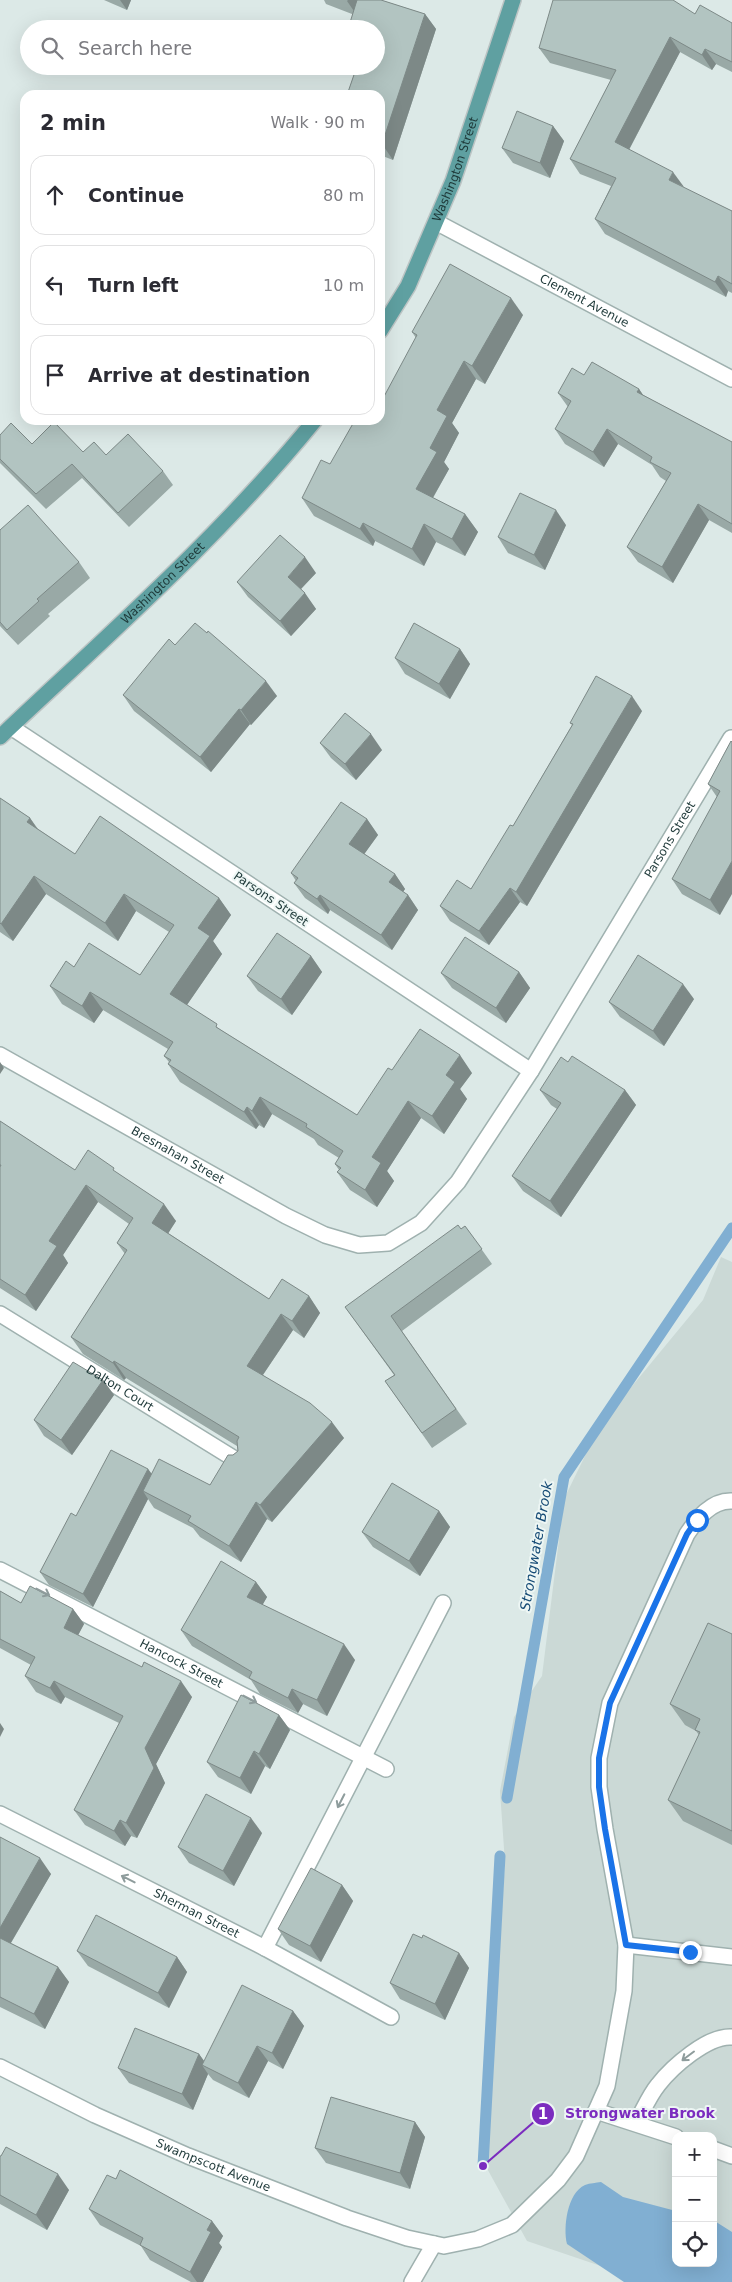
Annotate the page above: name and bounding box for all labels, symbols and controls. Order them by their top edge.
search box [20,20,385,75]
icon: search [38,34,66,62]
text: Search here [78,37,192,59]
text: 2 min [40,111,106,135]
text: Walk · 90 m [270,113,365,132]
street label: Washington Street [429,115,481,224]
icon: ahead [41,181,69,209]
text: Continue [88,184,184,206]
text: 80 m [323,186,364,205]
icon: left [41,271,69,299]
street label: Clement Avenue [537,271,631,330]
text: Turn left [88,274,179,296]
text: 10 m [323,276,364,295]
icon: arrive [41,361,69,389]
text: Arrive at destination [88,364,310,386]
street label: Washington Street [118,539,208,627]
street label: Parsons Street [642,798,699,880]
street label: Parsons Street [231,869,311,929]
street label: Bresnahan Street [129,1123,227,1187]
street label: Dalton Court [84,1362,156,1414]
water label: Strongwater Brook [517,1479,555,1612]
route start [686,1509,709,1532]
one-way arrow [36,1587,51,1597]
street label: Hancock Street [137,1636,226,1691]
one-way arrow [242,1695,257,1704]
one-way arrow [336,1793,346,1808]
one-way arrow [121,1874,136,1883]
street label: Sherman Street [151,1886,242,1941]
route end [679,1941,702,1964]
one-way arrow [682,2051,695,2062]
callout: Strongwater Brook [530,2099,725,2128]
text: 1 [538,2105,548,2123]
text: Strongwater Brook [565,2105,716,2121]
map controls [672,2132,717,2267]
button: + [672,2132,717,2177]
street label: Swampscott Avenue [154,2136,273,2195]
button: − [672,2177,717,2222]
button: locate [672,2222,717,2267]

